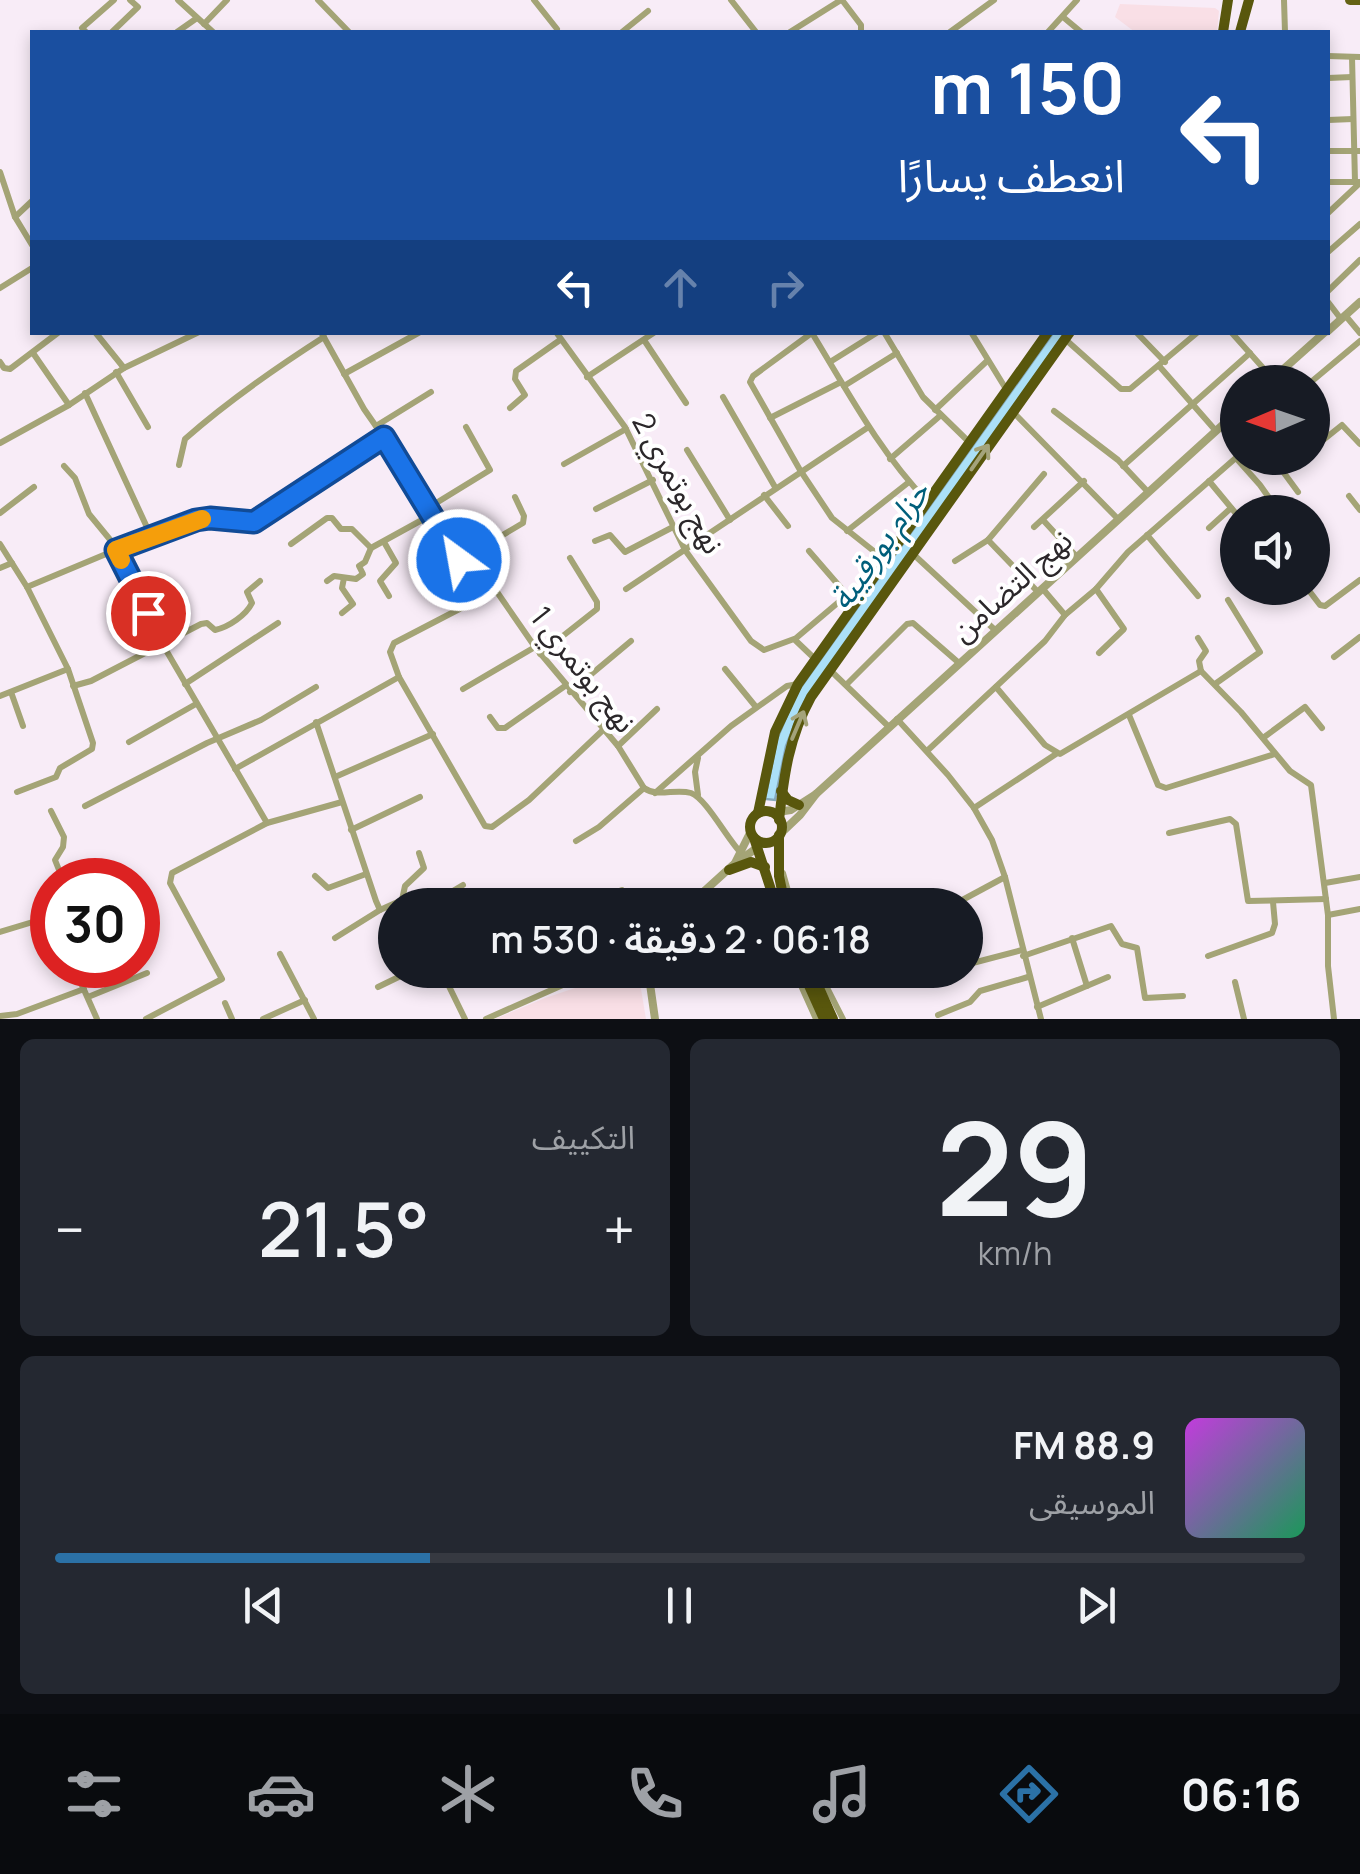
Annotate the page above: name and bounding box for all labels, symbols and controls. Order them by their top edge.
text: 150 m [930,39,1125,135]
icon: left [1160,70,1290,200]
text: انعطف يسارًا [897,144,1125,206]
icon: left [548,260,603,315]
icon: ahead [653,260,708,315]
icon: right [758,260,813,315]
north arrow [1220,365,1330,475]
map controls [1220,365,1330,605]
street label: نهج بوتمري 2 [620,405,735,563]
one-way arrow [970,444,991,471]
water label: حزام بورقيبة [819,471,942,620]
button: sound [1220,495,1330,605]
position arrow [407,508,511,612]
street label: نهج التضامن [942,520,1082,653]
pin [106,571,191,656]
icon: arrive [121,586,176,641]
street label: نهج بوتمري 1 [519,597,646,743]
one-way arrow [790,710,808,741]
speed limit sign: 30 [30,858,160,988]
text: 06:18 · 2 دقيقة · 530 m [490,912,871,964]
text: 29 [936,1077,1094,1255]
text: التكييف [532,1115,635,1159]
text: 21.5° [258,1177,430,1280]
text: − [55,1191,85,1267]
text: + [603,1191,635,1267]
text: km/h [978,1231,1052,1275]
text: 88.9 FM [1013,1418,1155,1470]
text: الموسيقى [1029,1480,1155,1524]
icon: previous [236,1578,291,1633]
icon: pause [652,1578,707,1633]
icon: next [1069,1578,1124,1633]
icon: filters [59,1759,129,1829]
icon: car [246,1759,316,1829]
icon: climate [433,1759,503,1829]
icon: phone [620,1759,690,1829]
icon: music [807,1759,877,1829]
icon: directions [994,1759,1064,1829]
text: 06:16 [1181,1763,1301,1825]

